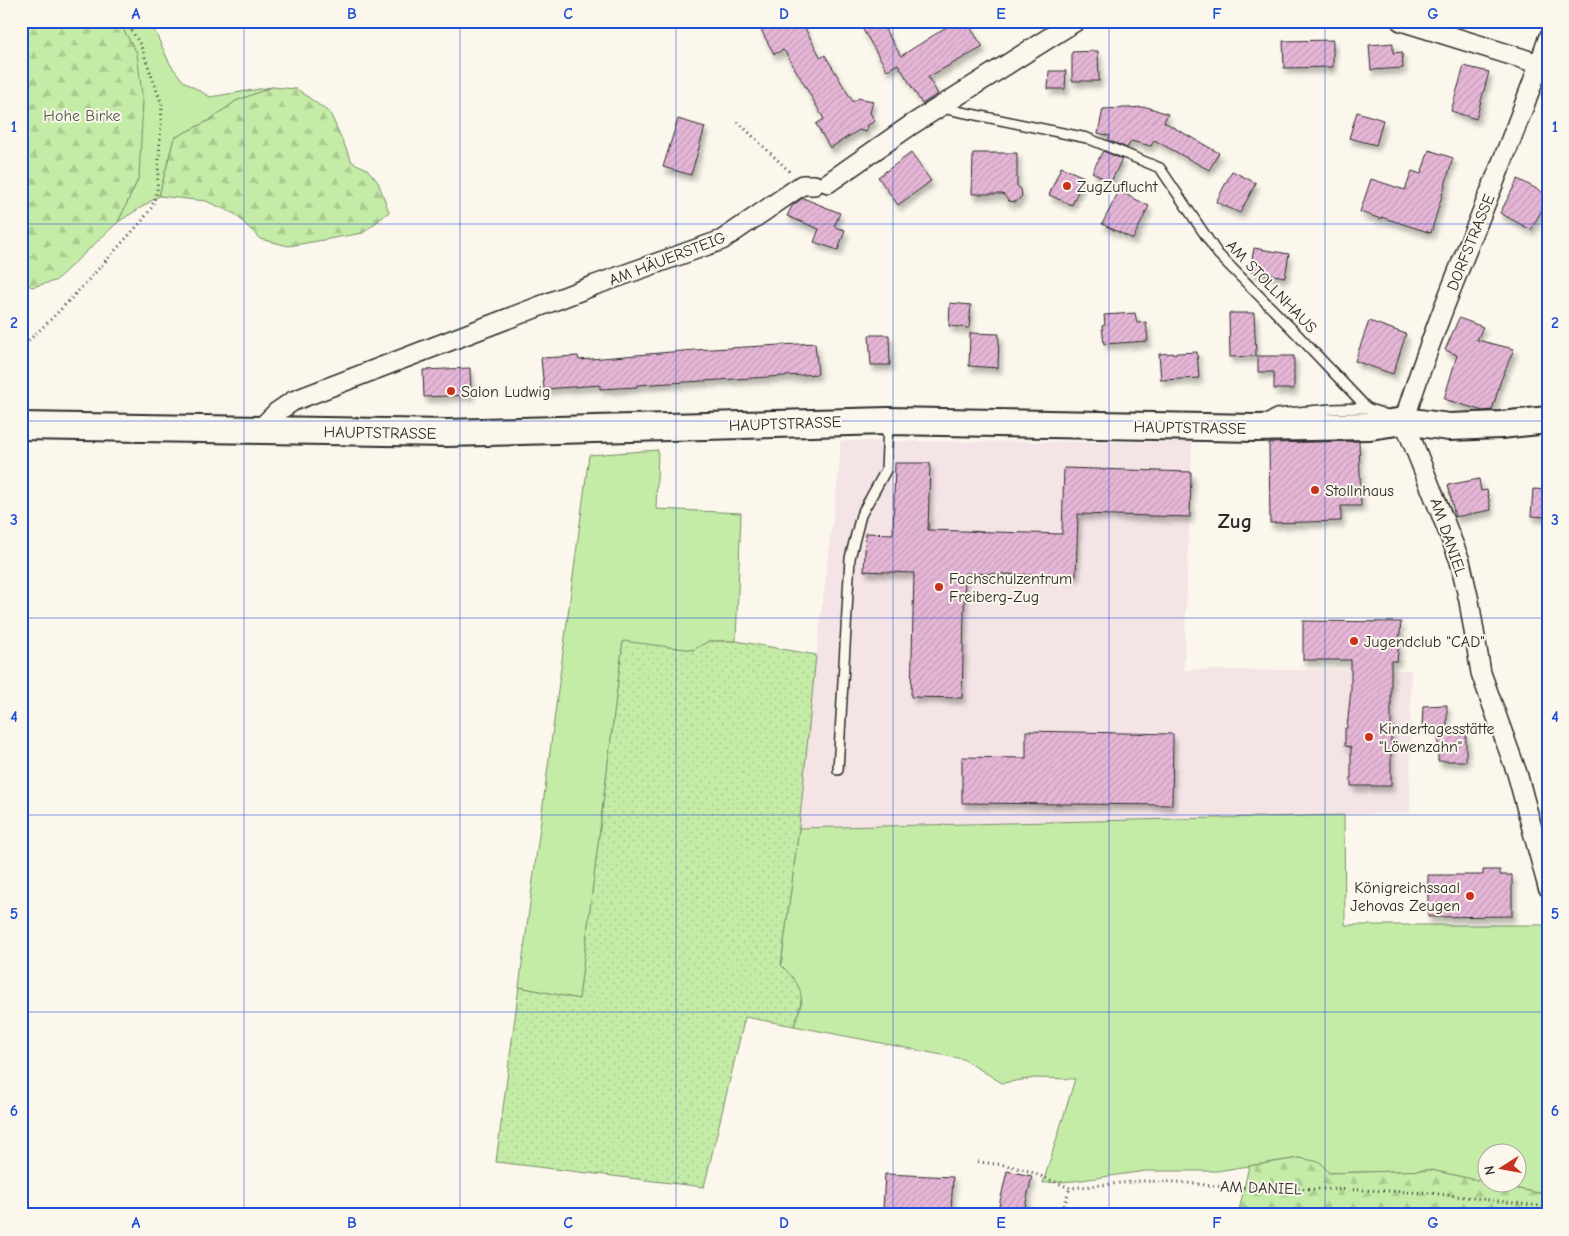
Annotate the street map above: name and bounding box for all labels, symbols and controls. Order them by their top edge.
text: A [132,5,141,23]
text: B [347,5,357,23]
text: C [563,5,573,23]
text: D [779,5,789,23]
text: E [996,5,1006,23]
text: F [1212,5,1222,23]
text: G [1427,5,1439,23]
park label: Hohe Birke [43,107,121,125]
text: 1 [11,118,17,136]
text: 1 [1552,118,1558,136]
place label: ZugZuflucht [1077,178,1158,196]
marker: ZugZuflucht [1061,180,1073,192]
street label: DORFSTRASSE [1443,191,1499,293]
street label: AM HÄUERSTEIG [607,228,728,289]
street label: AM STOLLNHAUS [1222,237,1320,337]
text: 2 [10,314,18,332]
text: 2 [1551,314,1559,332]
place label: Salon Ludwig [461,383,550,401]
marker: Salon Ludwig [445,385,457,397]
street label: HAUPTSTRASSE [728,413,842,435]
street label: HAUPTSTRASSE [1134,418,1247,438]
street label: HAUPTSTRASSE [324,423,437,443]
place label: Stollnhaus [1325,482,1394,500]
marker: Stollnhaus [1309,484,1321,496]
street label: AM DANIEL [1426,496,1470,579]
district label: Zug [1218,509,1252,533]
text: 3 [10,511,18,529]
text: 3 [1551,511,1559,529]
place label: Fachschulzentrum Freiberg-Zug [949,570,1072,606]
marker: Fachschulzentrum Freiberg-Zug [933,581,945,593]
place label: Jugendclub "CAD" [1364,633,1485,651]
marker: Jugendclub "CAD" [1348,635,1360,647]
text: 4 [10,708,18,726]
text: 4 [1551,708,1559,726]
place label: Kindertagesstätte "Löwenzahn" [1379,720,1495,756]
marker: Kindertagesstätte "Löwenzahn" [1363,731,1375,743]
place label: Königreichssaal Jehovas Zeugen [1350,879,1460,915]
marker: Königreichssaal Jehovas Zeugen [1464,890,1476,902]
text: 5 [10,905,18,923]
text: 5 [1551,905,1559,923]
text: 6 [10,1102,18,1120]
text: 6 [1551,1102,1559,1120]
north arrow [1476,1144,1526,1194]
text: N [1481,1164,1499,1176]
street label: AM DANIEL [1220,1178,1302,1198]
text: A [132,1214,141,1232]
text: B [347,1214,357,1232]
text: C [563,1214,573,1232]
text: D [779,1214,789,1232]
text: E [996,1214,1006,1232]
text: F [1212,1214,1222,1232]
text: G [1427,1214,1439,1232]

